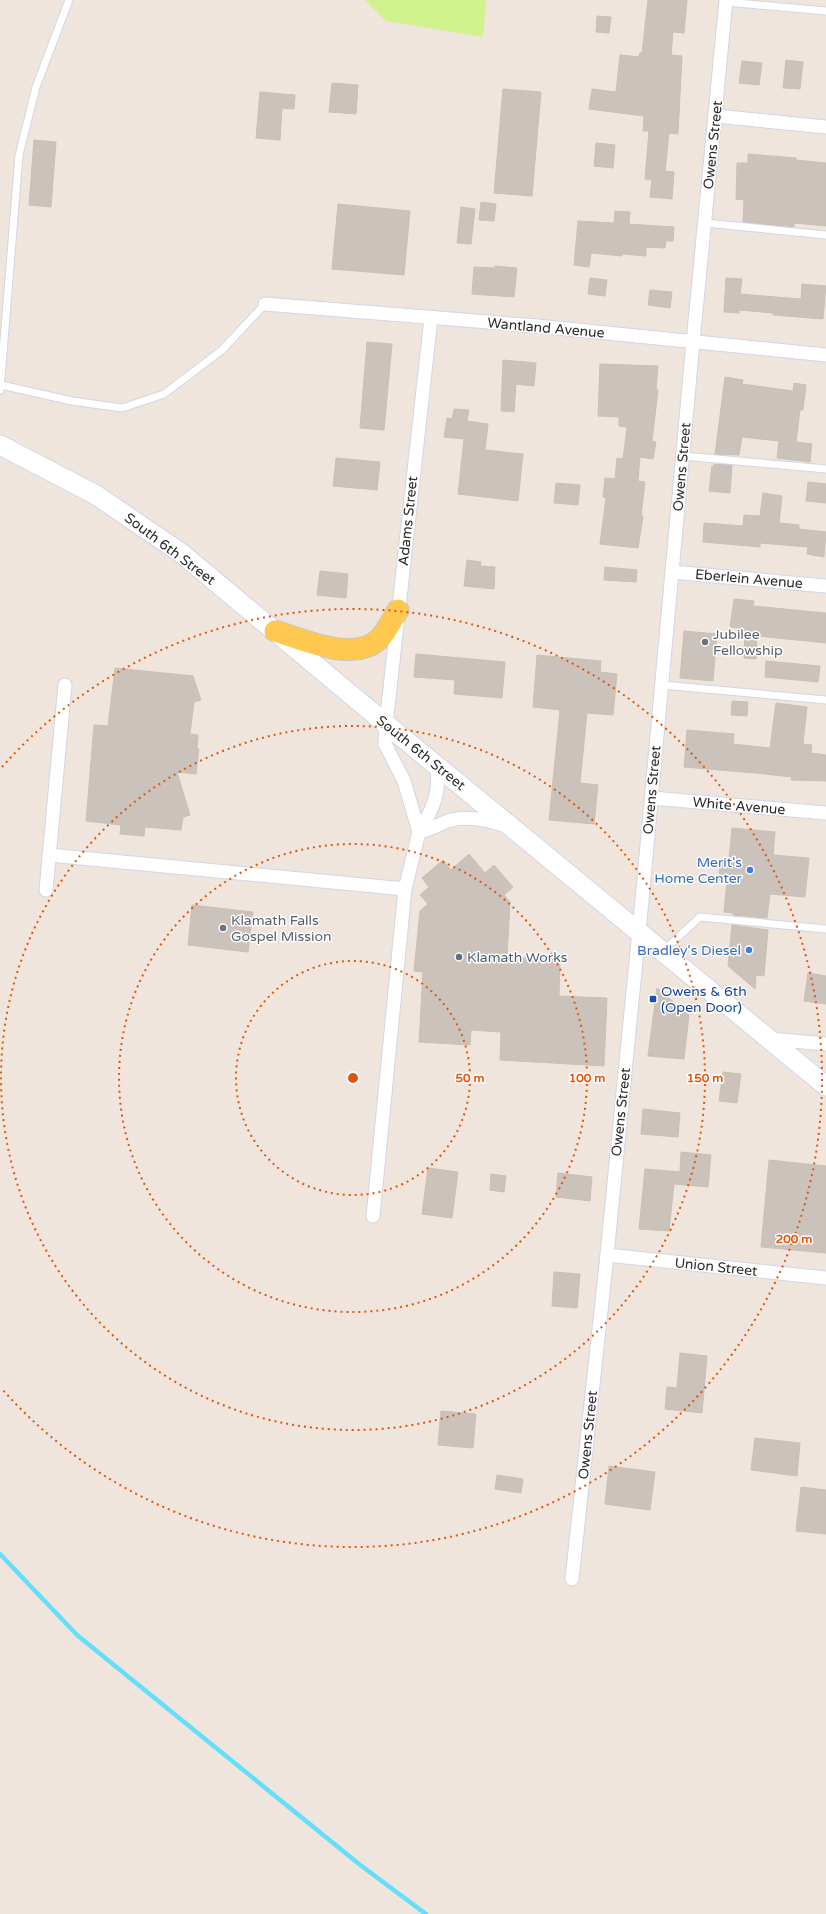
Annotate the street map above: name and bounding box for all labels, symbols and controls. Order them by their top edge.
street label: Owens Street [700,99,726,190]
street label: Wantland Avenue [487,314,605,342]
street label: Owens Street [670,421,694,512]
street label: Adams Street [395,475,421,567]
street label: South 6th Street [121,509,219,589]
street label: Eberlein Avenue [694,566,804,592]
place label: Jubilee Fellowship [713,626,783,659]
marker: Jubilee Fellowship [700,637,710,647]
street label: South 6th Street [373,712,469,794]
street label: Owens Street [640,744,664,835]
street label: White Avenue [692,793,786,819]
place label: Merit's Home Center [654,854,743,887]
marker: Merit's Home Center [745,865,755,875]
place label: Klamath Falls Gospel Mission [231,912,332,945]
marker: Klamath Falls Gospel Mission [218,923,228,933]
place label: Bradley's Diesel [637,942,741,959]
marker: Bradley's Diesel [744,945,754,955]
place label: Klamath Works [467,949,568,966]
marker: Klamath Works [454,952,464,962]
place label: Owens & 6th (Open Door) [661,983,747,1016]
marker: Owens & 6th (Open Door) [648,994,658,1004]
street label: Owens Street [608,1066,634,1157]
centre of rings [346,1071,360,1085]
text: 50 m [455,1071,485,1085]
text: 100 m [569,1071,605,1085]
text: 150 m [687,1071,723,1085]
text: 200 m [776,1232,812,1246]
street label: Union Street [674,1254,759,1280]
street label: Owens Street [575,1389,601,1480]

